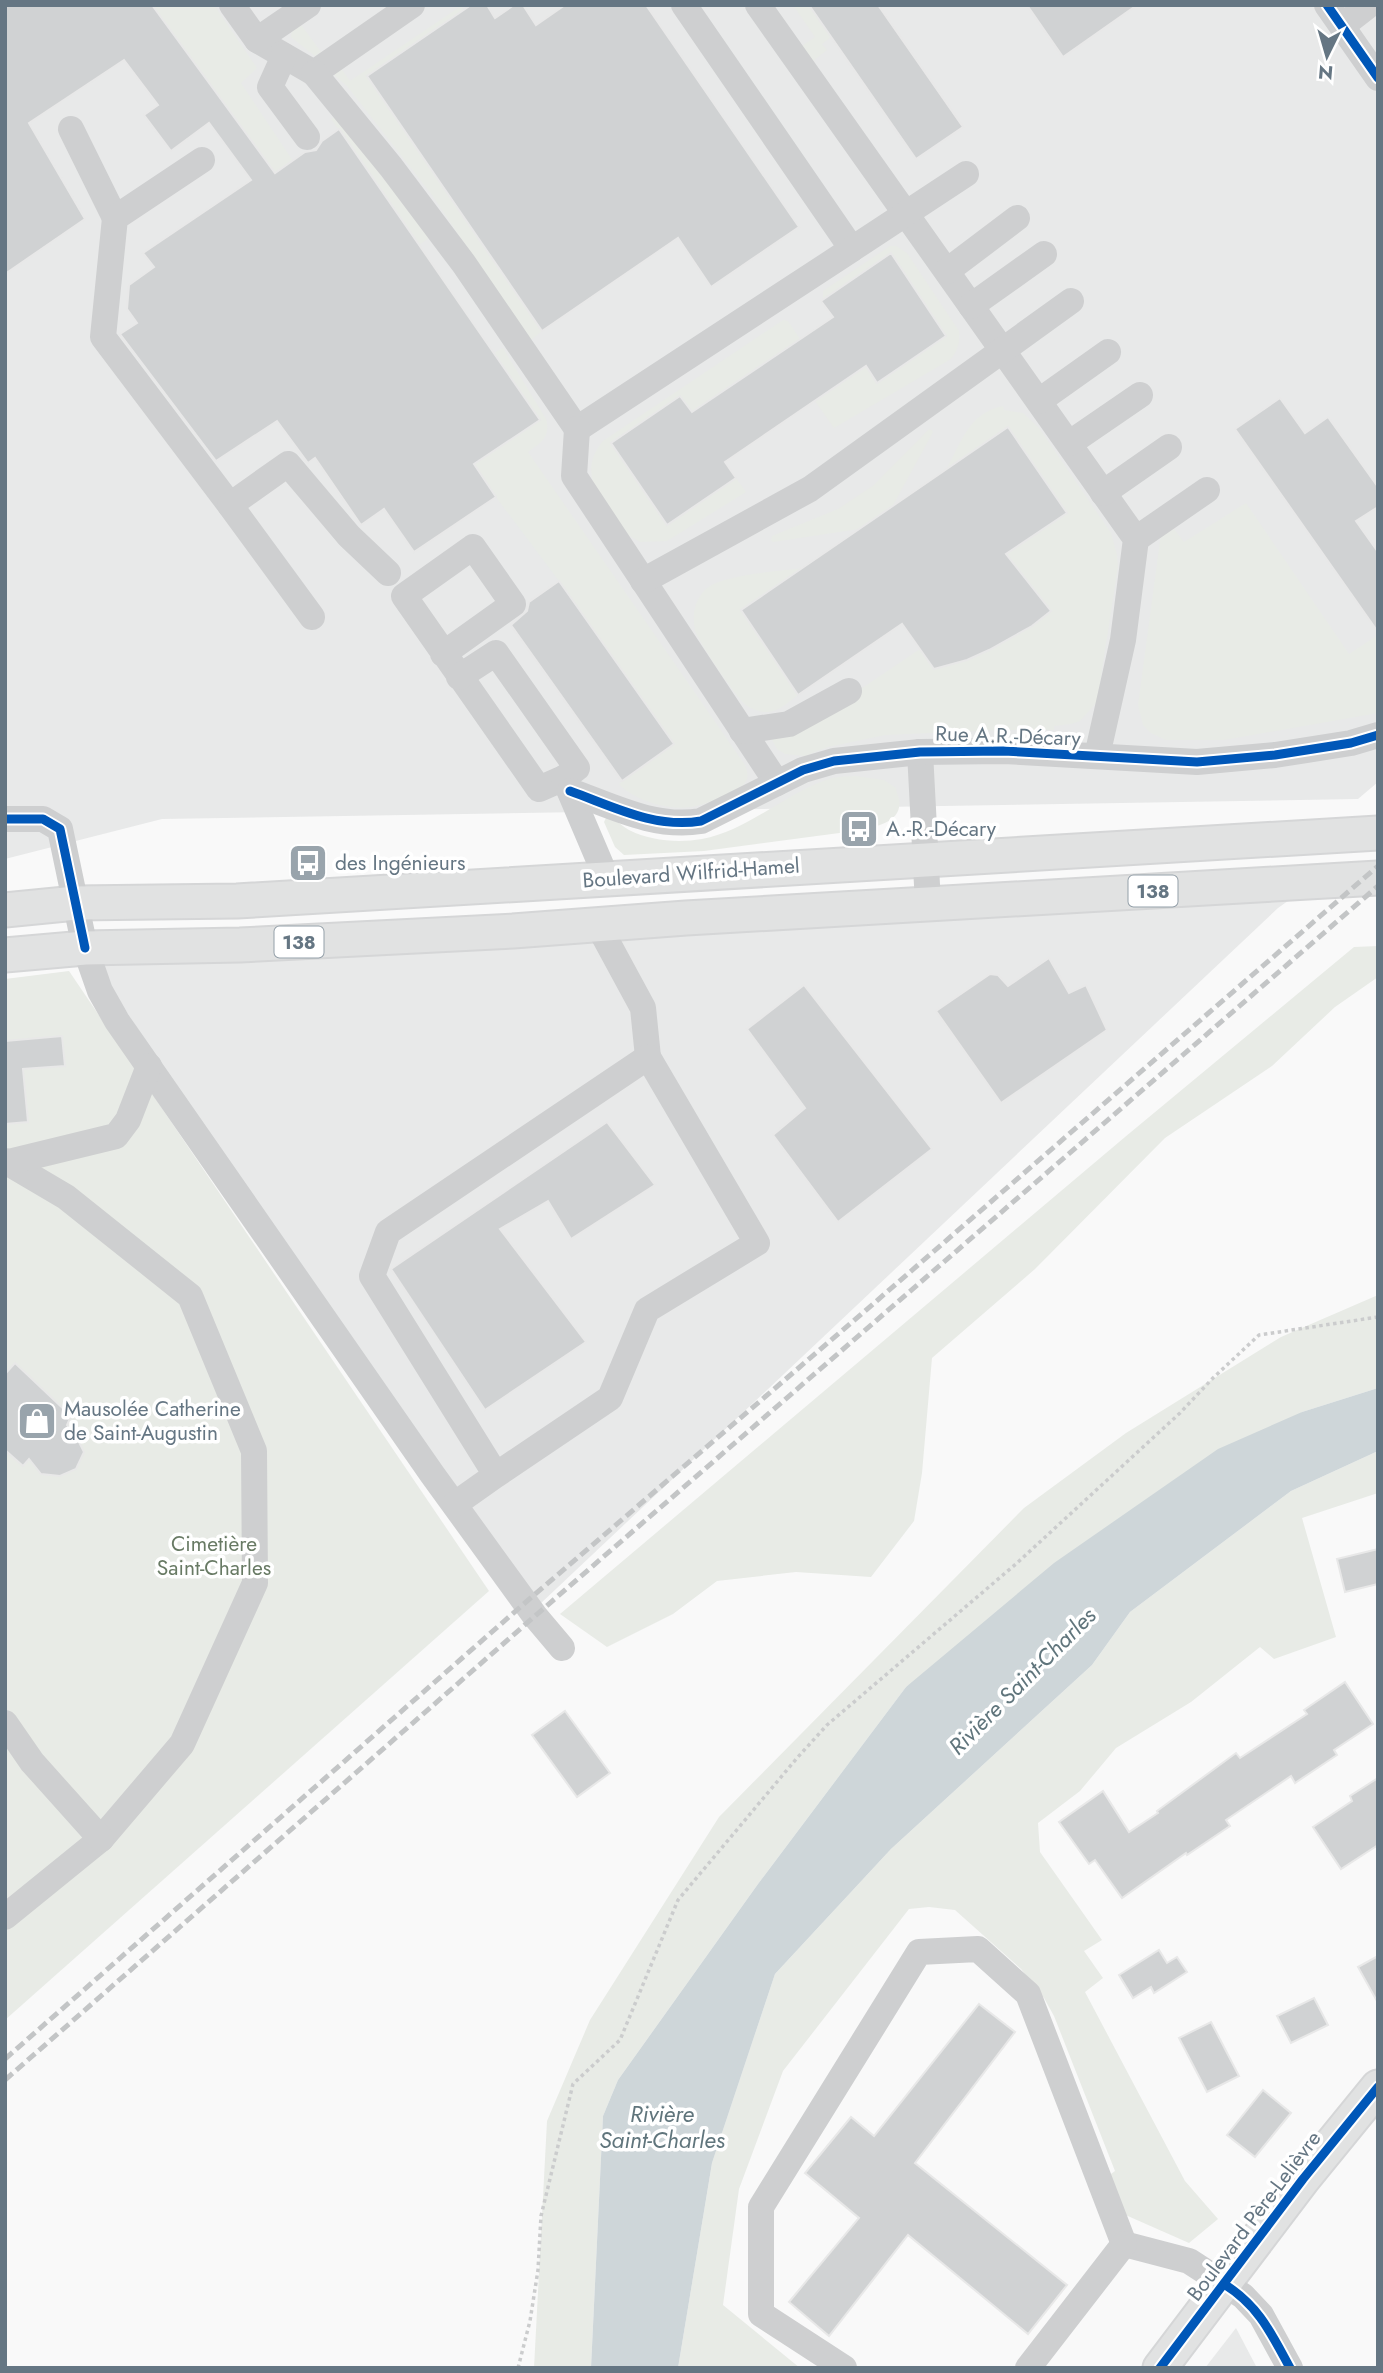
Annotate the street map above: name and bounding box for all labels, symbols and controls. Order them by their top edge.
north arrow [1292,21,1362,91]
text: N [1317,58,1334,87]
street label: Rue A.R.-Décary [935,718,1082,754]
bus stop icon: A.-R.-Décary [838,808,880,850]
place label: A.-R.-Décary [886,814,997,844]
bus stop icon: des Ingénieurs [287,842,329,884]
place label: des Ingénieurs [335,848,466,878]
street label: Boulevard Wilfrid-Hamel [581,850,801,896]
road number: 138 [1128,876,1178,906]
road number: 138 [274,926,324,958]
place label: Mausolée Catherine de Saint-Augustin [64,1394,241,1448]
shop icon: Mausolée Catherine de Saint-Augustin [16,1400,58,1442]
park label: Cimetière Saint-Charles [157,1529,271,1583]
water label: Rivière Saint-Charles [940,1599,1104,1763]
water label: Rivière Saint-Charles [599,2097,726,2157]
street label: Boulevard Père-Lelièvre [1180,2124,1328,2307]

